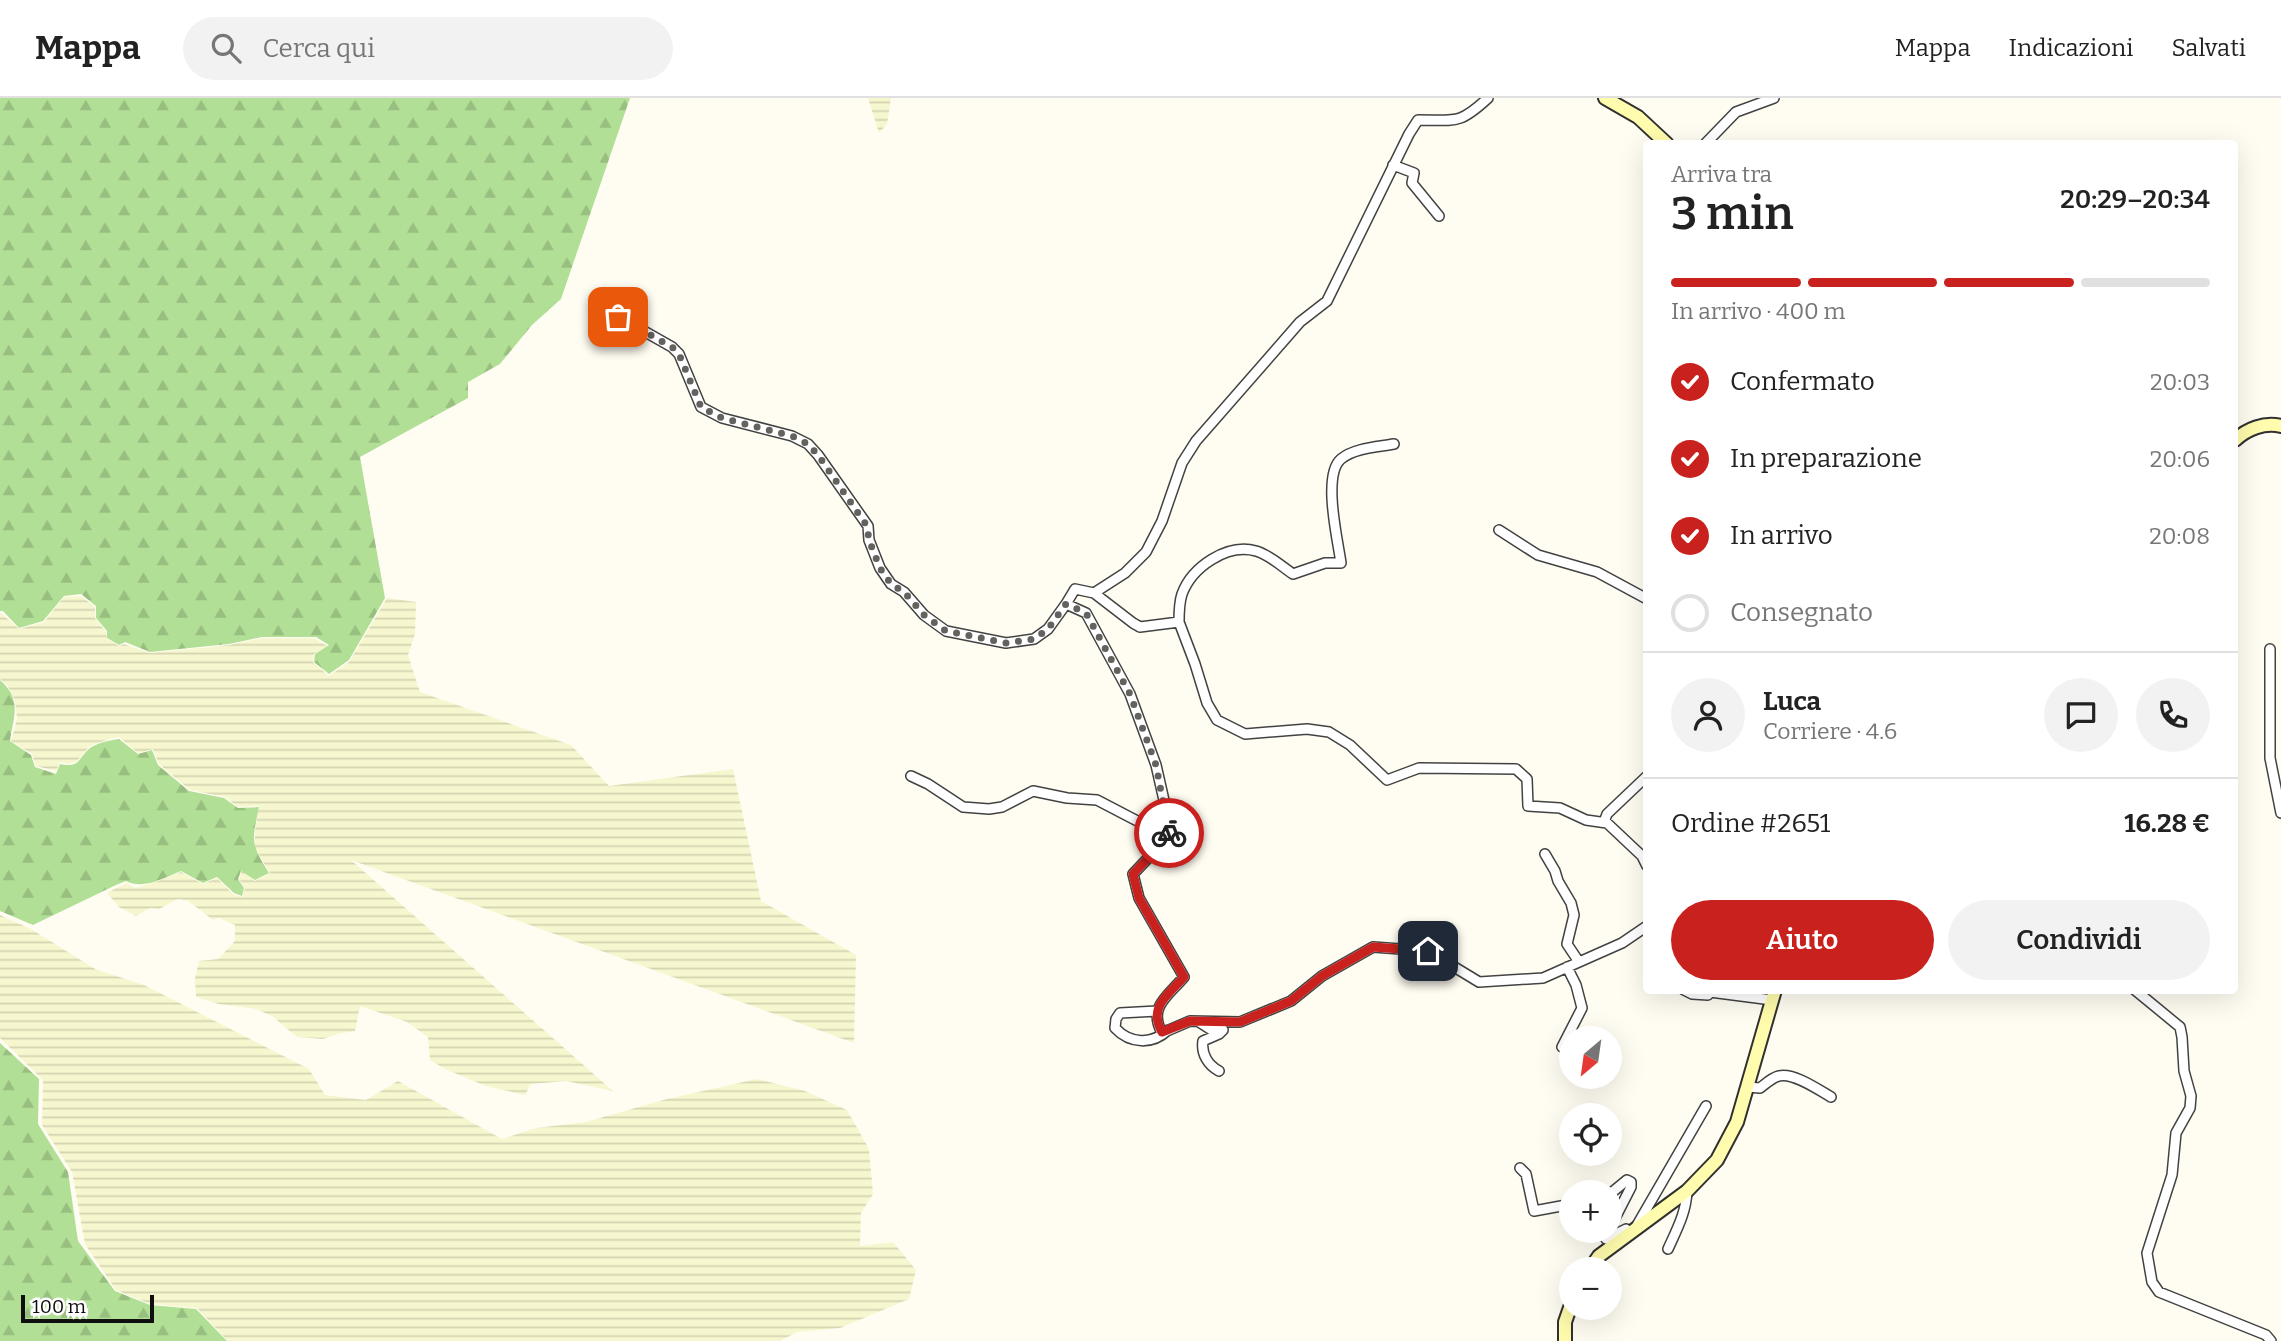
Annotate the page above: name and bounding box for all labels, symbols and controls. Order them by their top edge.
search box [183,17,673,80]
text: Mappa [35,28,141,68]
icon: search [207,29,245,67]
text: Cerca qui [263,33,375,64]
text: Mappa [1895,34,1971,62]
text: Indicazioni [2009,34,2133,62]
text: Salvati [2171,34,2246,62]
text: Arriva tra [1671,160,1772,188]
text: 20:29–20:34 [2060,184,2210,215]
text: 3 min [1671,186,1794,241]
pin [588,287,648,347]
text: In arrivo · 400 m [1671,297,1845,325]
icon: bag [599,298,637,336]
icon: check [1671,363,1709,401]
text: Confermato [1730,366,1875,397]
text: 20:03 [2150,368,2210,396]
icon: check [1671,440,1709,478]
text: In preparazione [1730,443,1922,474]
text: 20:06 [2150,445,2210,473]
icon: check [1671,517,1709,555]
text: In arrivo [1730,520,1833,551]
text: 20:08 [2149,522,2210,550]
text: Consegnato [1730,597,1873,628]
button: person [1671,678,1745,752]
button: chat [2044,678,2118,752]
button: phone [2136,678,2210,752]
text: Luca [1763,686,1821,717]
text: Corriere · 4.6 [1763,717,1897,745]
courier [1134,798,1204,868]
text: Ordine #2651 [1671,808,1830,839]
text: 16.28 € [2124,808,2210,839]
icon: bike [1150,814,1188,852]
button: Aiuto [1671,900,1934,980]
button: Condividi [1948,900,2210,980]
pin [1398,921,1458,981]
icon: home [1409,932,1447,970]
north arrow [1559,1026,1622,1088]
map controls [1559,1026,1622,1320]
button: locate [1559,1103,1622,1166]
button: + [1559,1180,1622,1243]
button: − [1559,1257,1622,1320]
scale bar [21,1292,154,1324]
text: 100 m [32,1295,86,1318]

